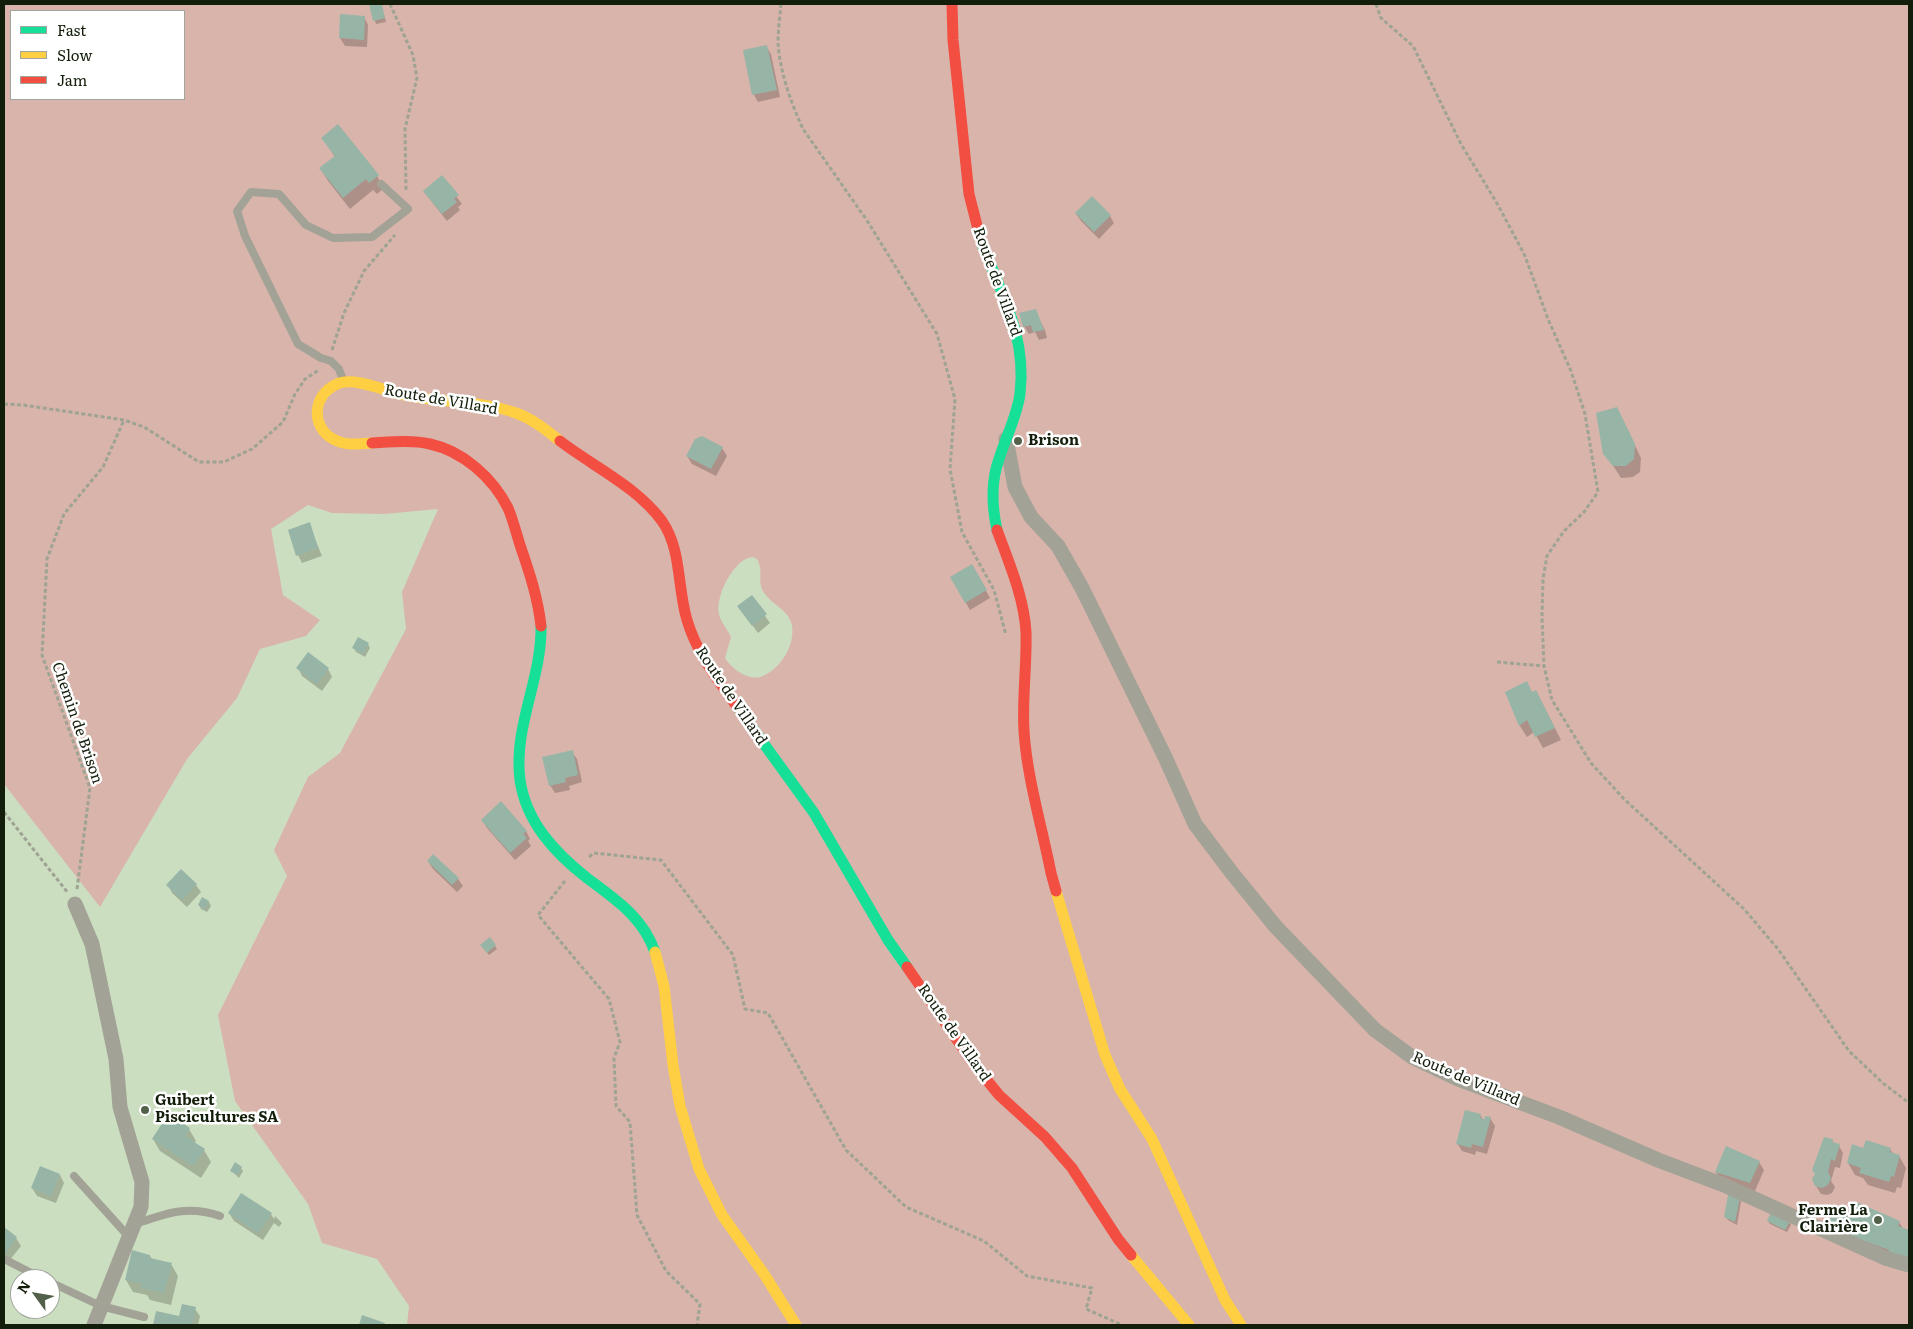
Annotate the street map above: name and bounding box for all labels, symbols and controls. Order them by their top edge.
legend [10,10,185,100]
text: Fast [57,18,86,41]
text: Slow [57,43,92,66]
text: Jam [57,68,87,91]
street label: Route de Villard [969,225,1025,339]
street label: Route de Villard [383,381,499,419]
place label: Brison [1028,432,1079,450]
marker: Brison [1012,435,1024,447]
street label: Route de Villard [691,643,771,749]
street label: Chemin de Brison [48,660,106,786]
street label: Route de Villard [914,981,994,1085]
street label: Route de Villard [1410,1048,1522,1110]
place label: Guibert Piscicultures SA [155,1092,278,1127]
marker: Guibert Piscicultures SA [139,1104,151,1116]
place label: Ferme La Clairière [1798,1202,1868,1237]
marker: Ferme La Clairière [1872,1214,1884,1226]
north arrow [10,1269,60,1319]
text: N [12,1276,35,1297]

